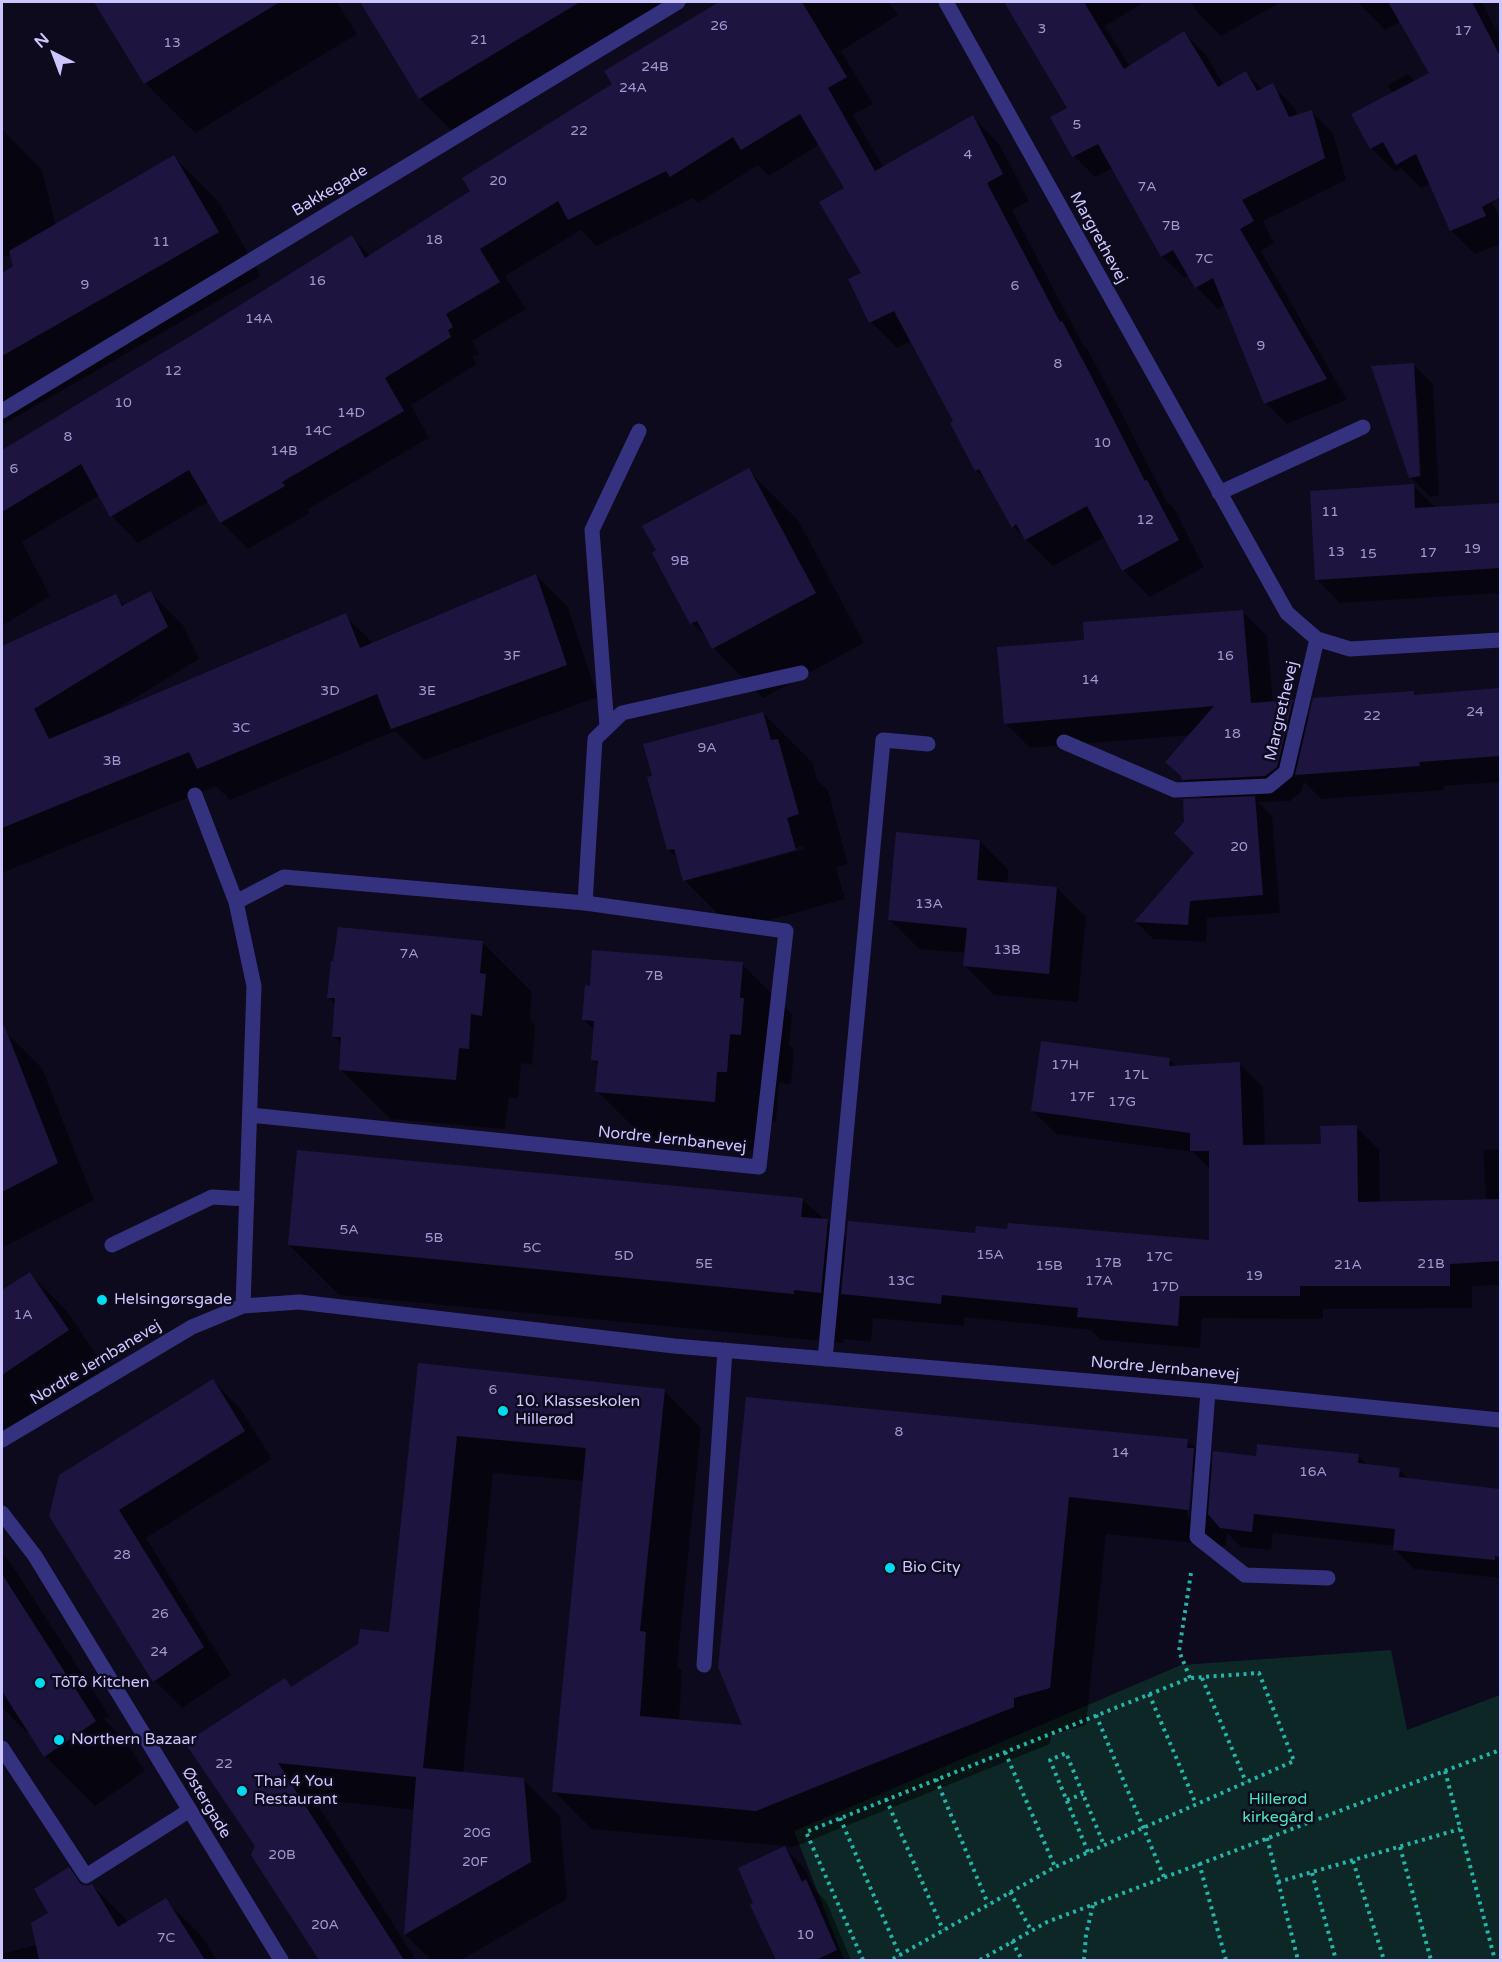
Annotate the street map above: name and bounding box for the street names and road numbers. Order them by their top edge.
street label: Bakkegade [289,161,371,221]
street label: Margrethevej [1065,189,1131,287]
street label: Margrethevej [1261,659,1303,763]
street label: Nordre Jernbanevej [597,1123,747,1157]
street label: Nordre Jernbanevej [27,1316,165,1410]
street label: Nordre Jernbanevej [1090,1353,1240,1385]
street label: Østergade [177,1764,235,1842]

